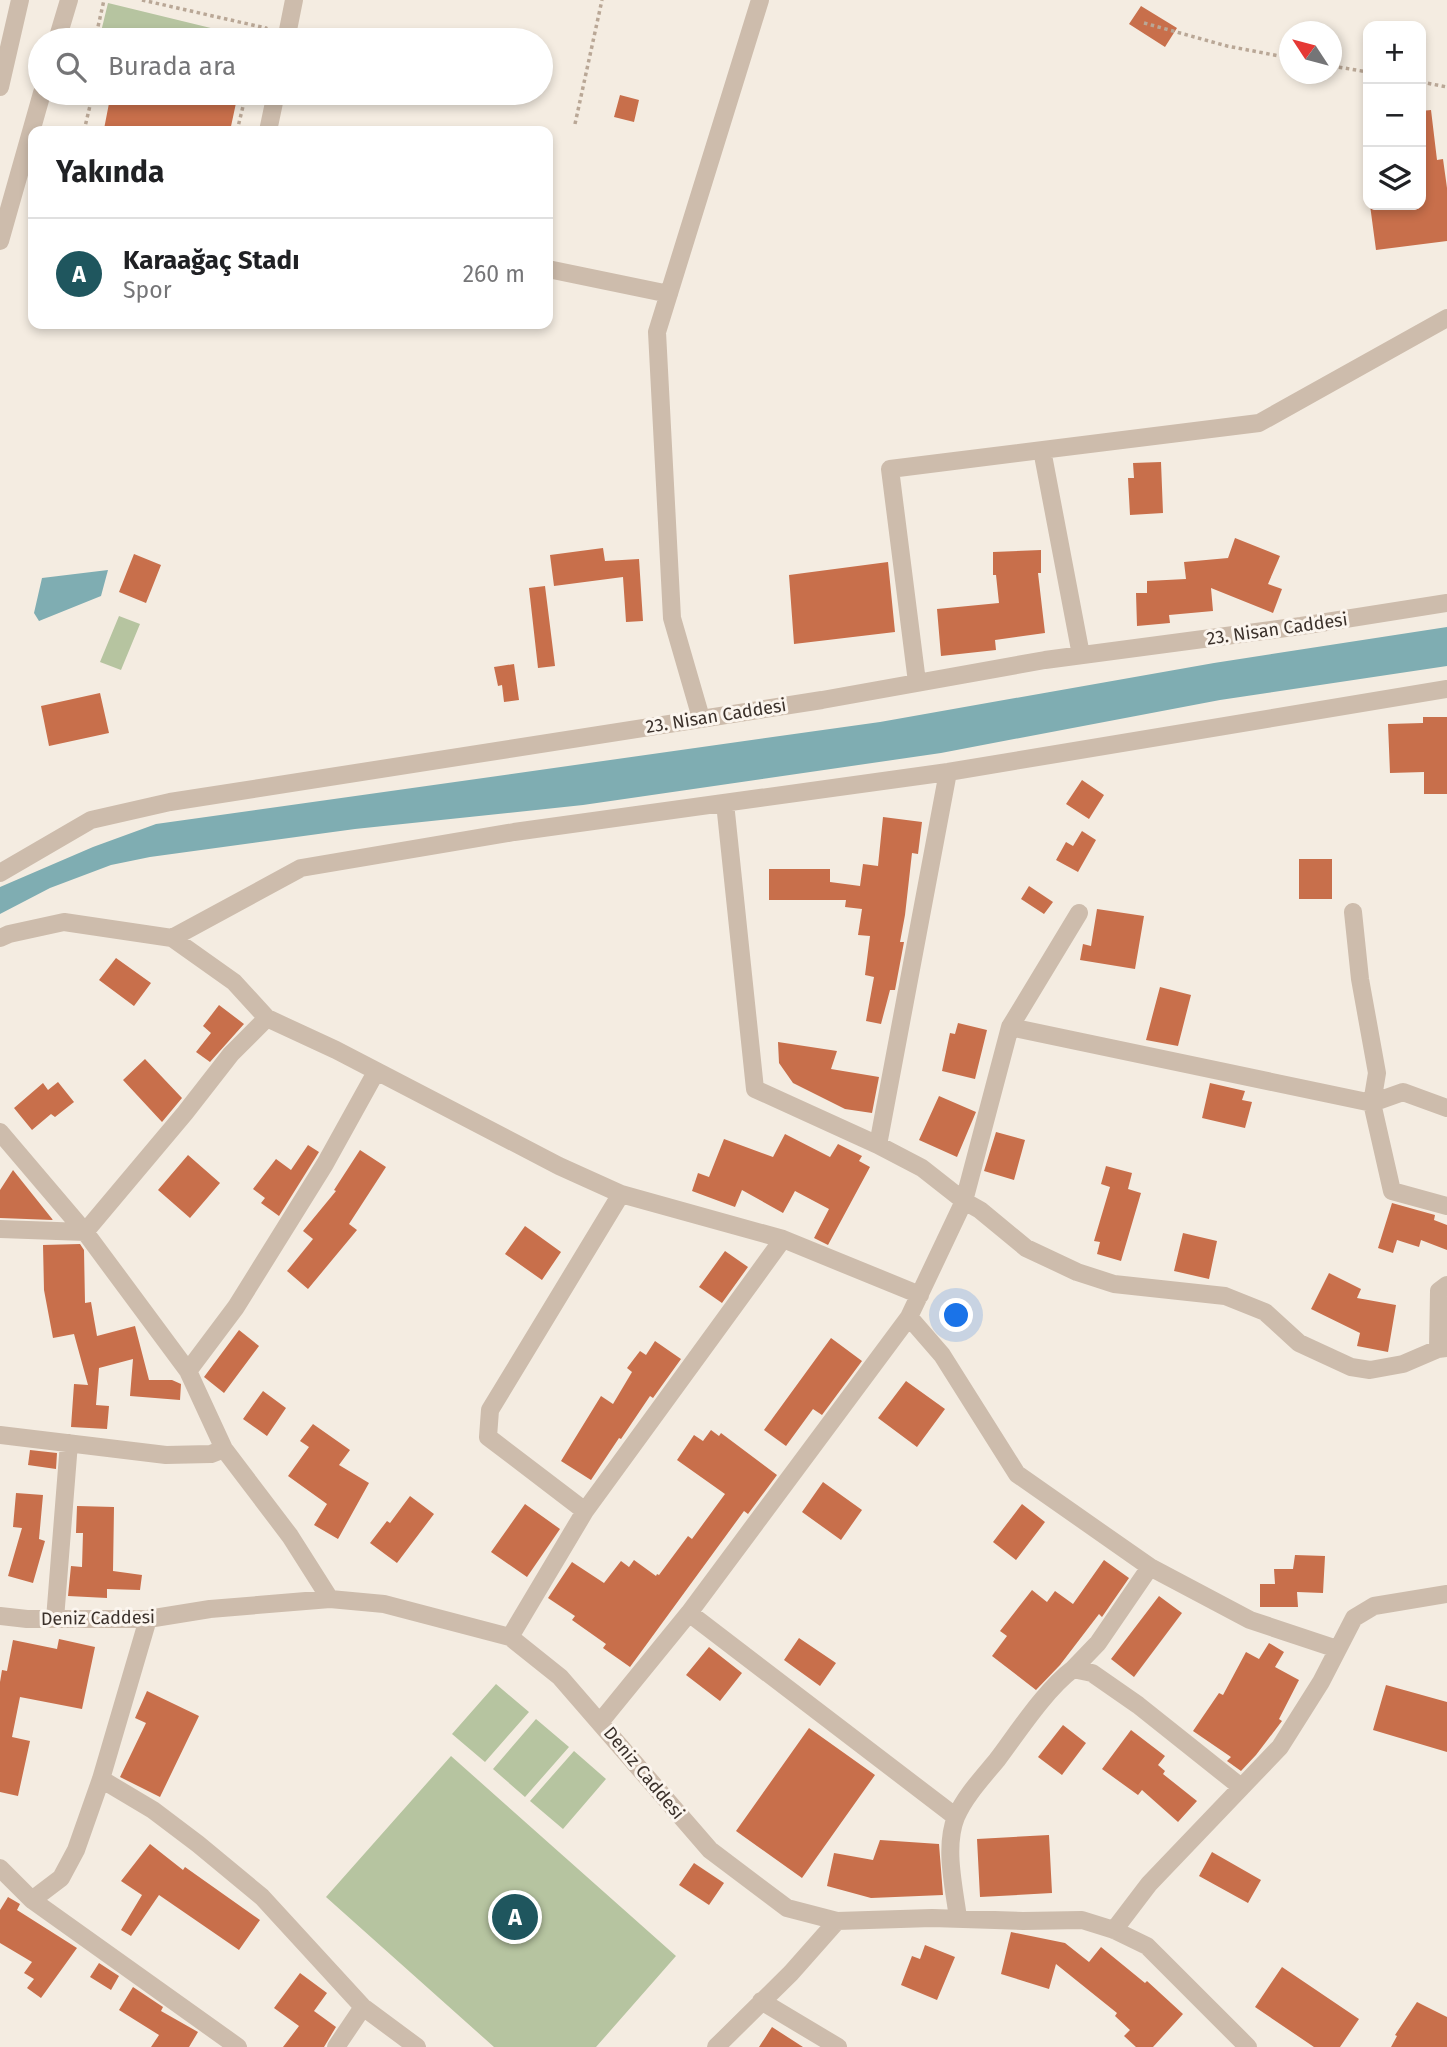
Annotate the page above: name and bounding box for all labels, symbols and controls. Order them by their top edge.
north arrow [1279,21,1342,84]
map controls [1363,21,1426,210]
button: + [1363,21,1426,84]
search box [28,28,553,105]
icon: search [52,48,90,86]
text: Burada ara [108,51,236,82]
button: − [1363,84,1426,147]
button: layers [1363,147,1426,210]
text: Yakında [56,154,164,190]
text: Karaağaç Stadı [123,245,299,276]
text: A [72,260,86,288]
text: 260 m [463,260,525,288]
text: Spor [123,276,172,304]
street label: 23. Nisan Caddesi [1205,608,1349,650]
street label: 23. Nisan Caddesi [644,694,788,738]
your location [939,1298,973,1332]
street label: Deniz Caddesi [41,1606,155,1630]
street label: Deniz Caddesi [599,1722,689,1824]
pin: A [492,1891,538,1943]

